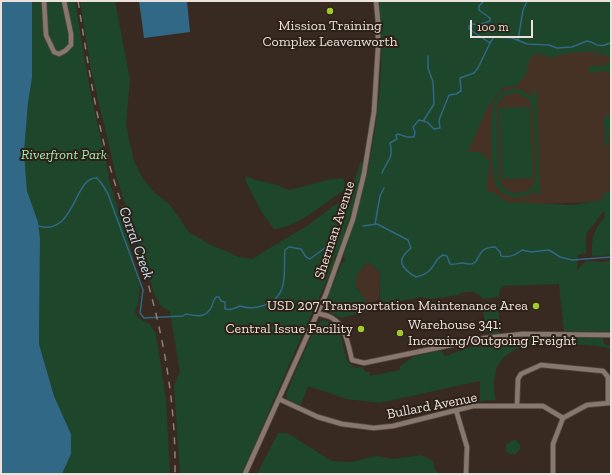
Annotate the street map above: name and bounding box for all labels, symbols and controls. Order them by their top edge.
marker: Mission Training Complex Leavenworth [325,6,335,16]
scale bar [472,12,535,38]
place label: Mission Training Complex Leavenworth [262,18,398,50]
text: 100 m [477,20,509,34]
park label: Riverfront Park [21,147,107,163]
street label: Sherman Avenue [311,179,359,281]
water label: Corral Creek [115,204,157,282]
place label: USD 207 Transportation Maintenance Area [267,298,528,314]
marker: USD 207 Transportation Maintenance Area [531,301,541,311]
place label: Warehouse 341: Incoming/Outgoing Freight [408,317,576,350]
place label: Central Issue Facility [226,321,353,337]
marker: Central Issue Facility [356,324,366,334]
marker: Warehouse 341: Incoming/Outgoing Freight [395,328,405,338]
street label: Bullard Avenue [385,389,479,423]

